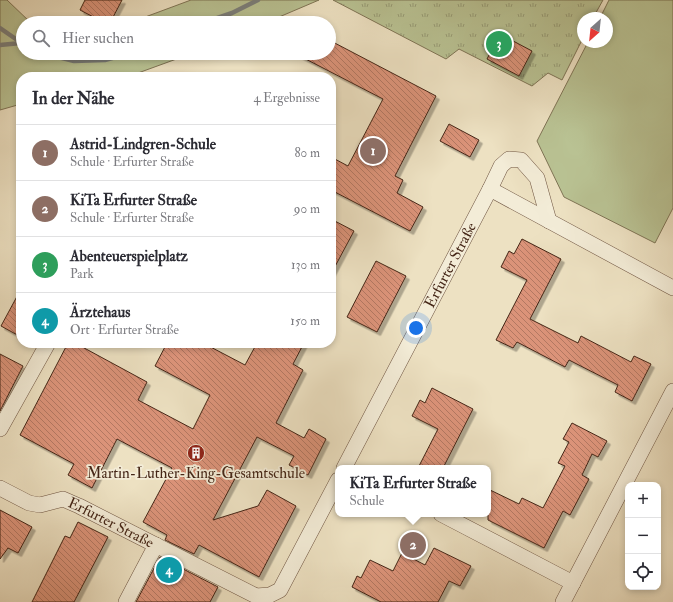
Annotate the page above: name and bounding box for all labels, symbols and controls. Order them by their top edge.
north arrow [577,12,613,48]
search box [16,16,336,60]
icon: search [30,27,52,49]
text: Hier suchen [62,29,134,48]
pin: 3 [486,29,512,59]
text: In der Nähe [32,88,114,109]
text: 4 Ergebnisse [253,90,320,106]
text: Astrid-Lindgren-Schule [70,135,216,154]
pin: 1 [360,136,386,166]
text: 1 [43,145,47,161]
text: 80 m [294,145,320,161]
text: Schule · Erfurter Straße [70,154,194,170]
text: KiTa Erfurter Straße [70,191,197,210]
text: 2 [42,201,48,217]
text: 90 m [294,201,320,217]
text: Schule · Erfurter Straße [70,210,194,226]
street label: Erfurter Straße [420,219,480,311]
text: Abenteuerspielplatz [70,247,188,266]
text: 3 [43,257,48,273]
text: 130 m [291,257,320,273]
text: Park [70,266,94,282]
text: Ärztehaus [70,303,130,322]
text: 4 [41,313,49,329]
text: 150 m [290,313,320,329]
your location [406,318,426,338]
text: Ort · Erfurter Straße [70,322,179,338]
building icon: Martin-Luther-King-Gesamtschule [186,443,206,463]
place label: Martin-Luther-King-Gesamtschule [87,464,305,483]
popup [335,465,491,517]
text: KiTa Erfurter Straße [350,474,476,493]
map controls [625,482,661,590]
button: + [625,482,661,518]
street label: Erfurter Straße [65,493,157,552]
text: Schule [350,493,384,509]
button: − [625,518,661,554]
pin: 2 [400,530,426,560]
button: locate [625,554,661,590]
pin: 4 [156,555,182,585]

